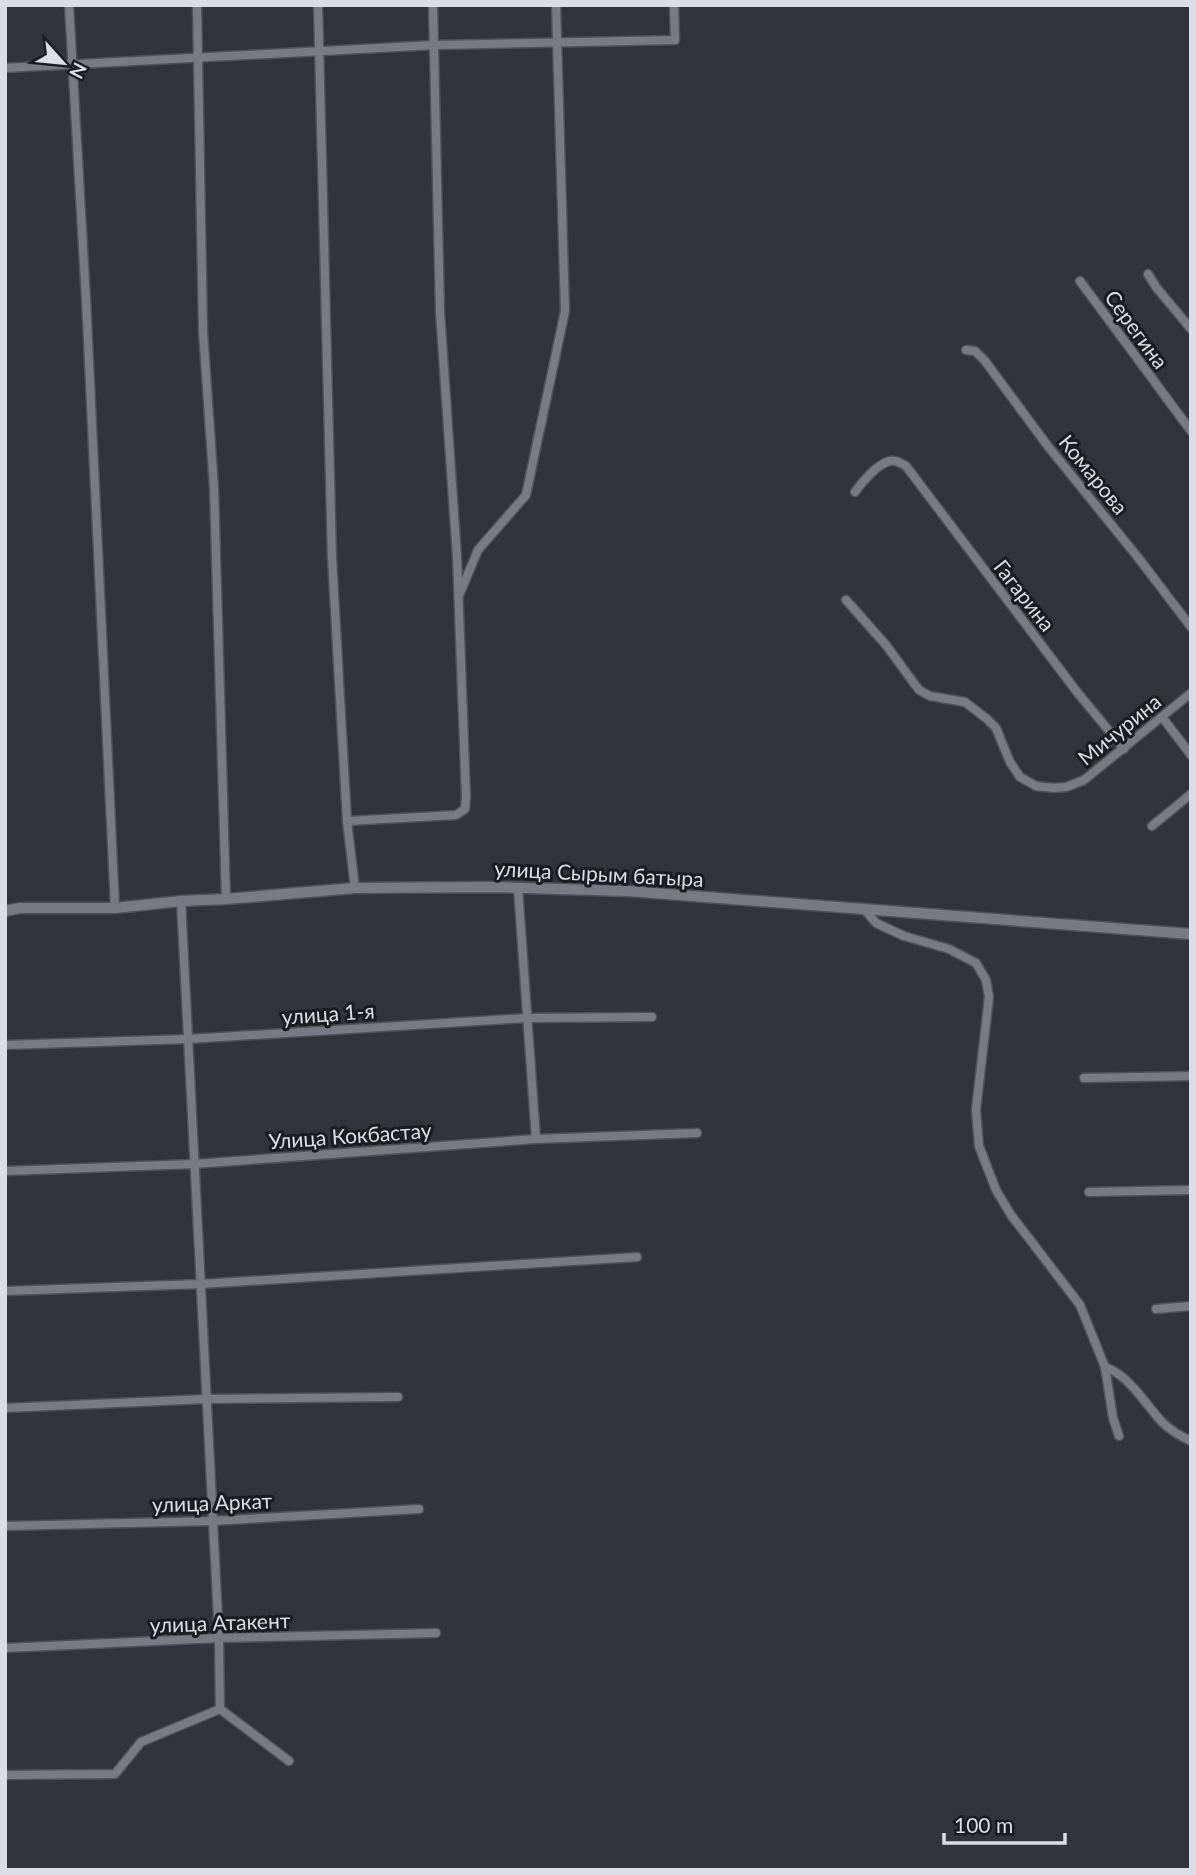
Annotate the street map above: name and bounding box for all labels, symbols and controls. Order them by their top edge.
north arrow [28,28,98,98]
text: N [65,59,92,83]
street label: Серегина [1100,285,1174,373]
street label: Комарова [1054,429,1134,519]
street label: Гагарина [989,554,1061,636]
street label: Мичурина [1073,688,1165,770]
street label: улица Сырым батыра [494,855,704,891]
street label: улица 1-я [281,997,375,1029]
street label: Улица Кокбастау [268,1117,432,1153]
street label: улица Аркат [151,1487,273,1517]
street label: улица Атакент [149,1607,291,1637]
scale bar [944,1801,1065,1845]
text: 100 m [954,1812,1013,1837]

